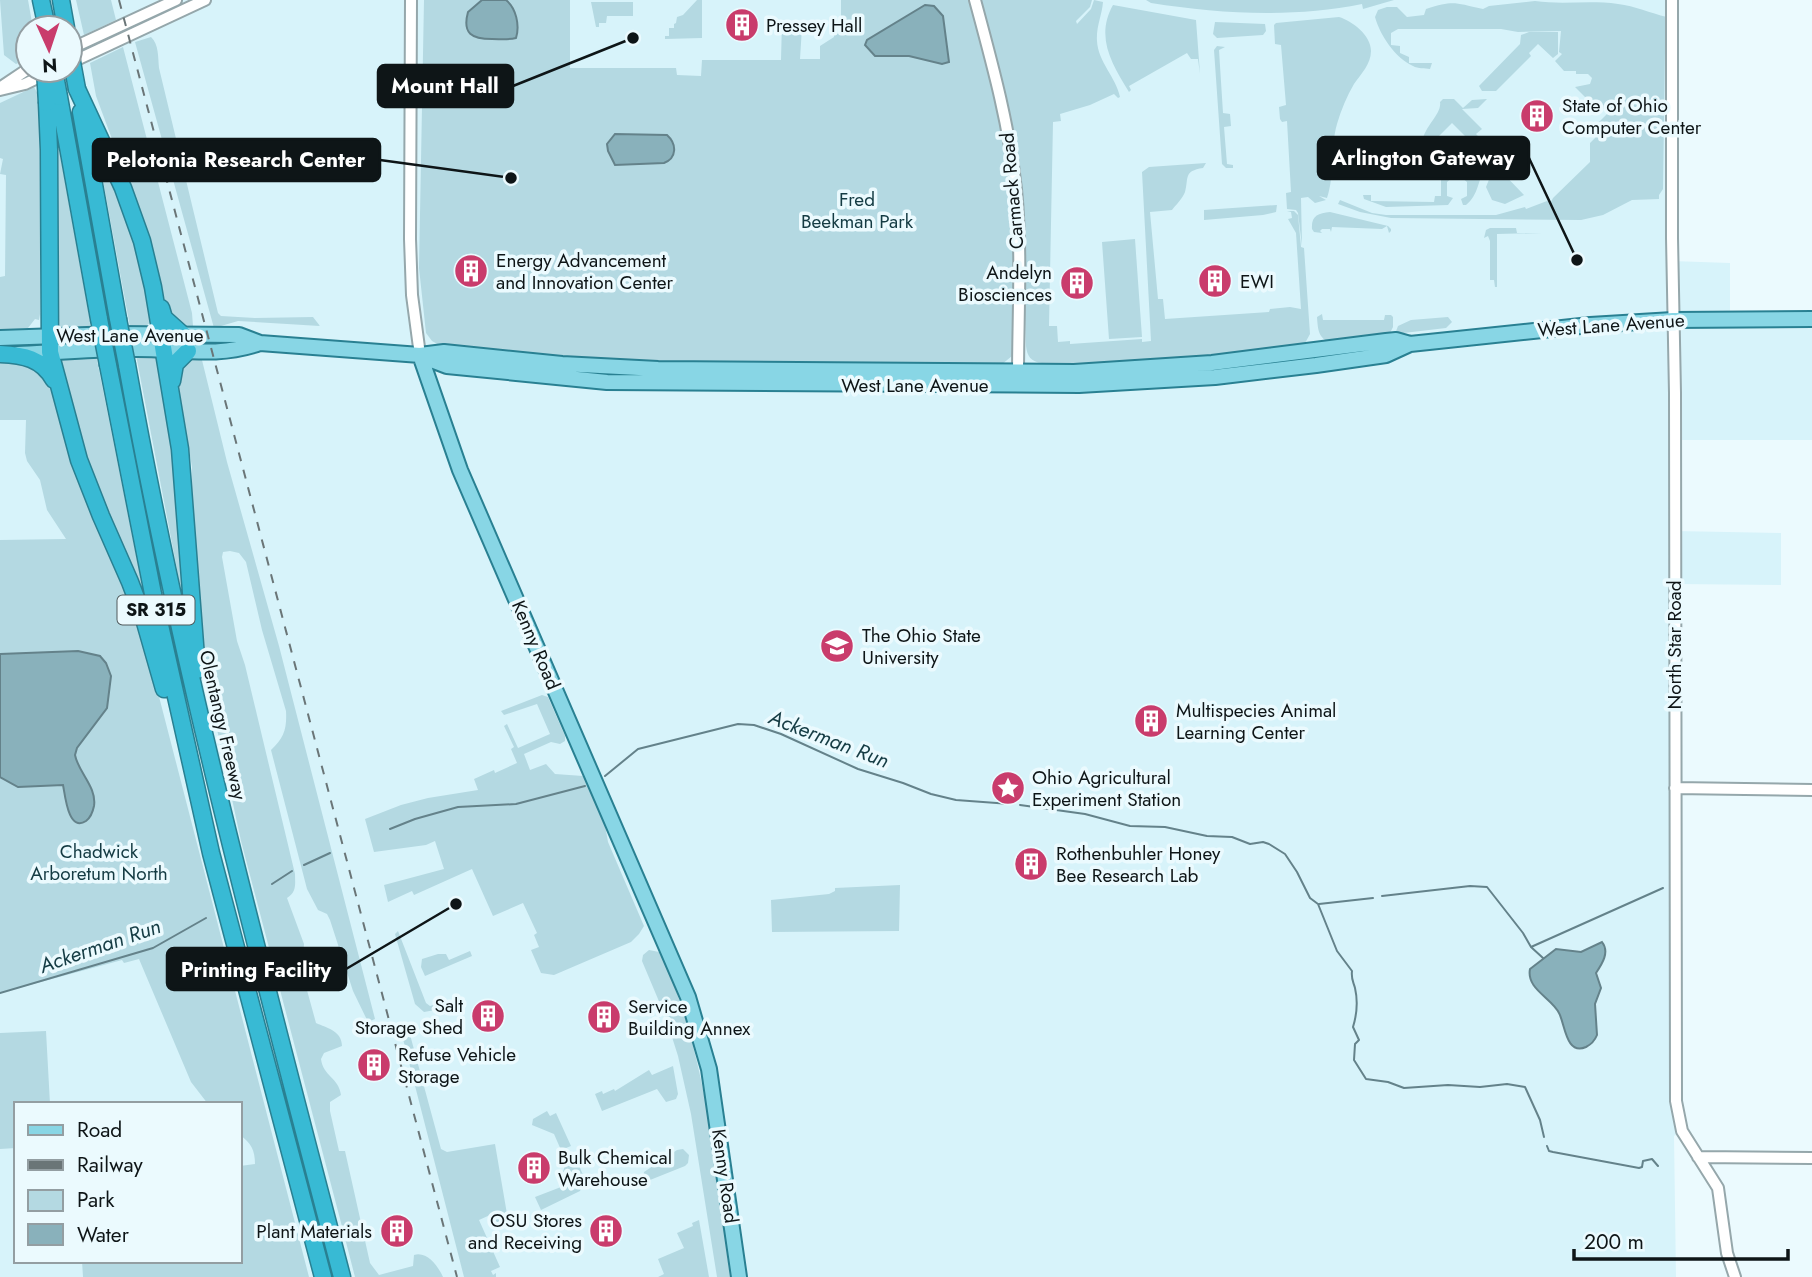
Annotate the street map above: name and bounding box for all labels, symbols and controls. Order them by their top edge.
building icon: Pressey Hall [723,6,761,44]
place label: Pressey Hall [766,12,862,39]
north arrow [14,14,84,84]
text: N [42,52,58,79]
callout: Mount Hall [378,65,513,107]
text: Mount Hall [391,71,499,101]
place label: State of Ohio Computer Center [1562,92,1702,141]
building icon: State of Ohio Computer Center [1518,97,1556,135]
street label: Carmack Road [993,132,1031,250]
callout: Arlington Gateway [1318,137,1529,179]
callout: Pelotonia Research Center [93,139,380,181]
text: Arlington Gateway [1331,143,1515,173]
text: Pelotonia Research Center [107,145,366,175]
park label: Fred Beekman Park [801,186,914,235]
place label: Energy Advancement and Innovation Center [496,247,674,296]
building icon: Energy Advancement and Innovation Center [452,252,490,290]
place label: Andelyn Biosciences [958,259,1052,308]
building icon: EWI [1196,262,1234,300]
building icon: Andelyn Biosciences [1058,264,1096,302]
place label: EWI [1240,268,1274,295]
street label: West Lane Avenue [1537,306,1686,344]
street label: West Lane Avenue [56,322,204,349]
street label: West Lane Avenue [841,372,989,399]
street label: North Star Road [1661,580,1688,710]
road number: SR 315 [118,596,194,624]
street label: Kenny Road [505,596,567,694]
place label: The Ohio State University [862,622,981,671]
school or university icon: The Ohio State University [818,627,856,665]
street label: Olentangy Freeway [193,648,253,803]
place label: Multispecies Animal Learning Center [1176,697,1336,746]
water label: Ackerman Run [764,702,893,776]
building icon: Multispecies Animal Learning Center [1132,702,1170,740]
place label: Ohio Agricultural Experiment Station [1032,764,1181,813]
place icon: Ohio Agricultural Experiment Station [989,769,1027,807]
park label: Chadwick Arboretum North [30,838,168,887]
place label: Rothenbuhler Honey Bee Research Lab [1056,840,1221,889]
building icon: Rothenbuhler Honey Bee Research Lab [1012,845,1050,883]
water label: Ackerman Run [34,911,165,981]
callout: Printing Facility [167,948,346,990]
text: Printing Facility [181,955,332,985]
place label: Salt Storage Shed [355,992,463,1041]
place label: Service Building Annex [628,993,750,1042]
building icon: Salt Storage Shed [469,997,507,1035]
building icon: Service Building Annex [585,998,623,1036]
place label: Refuse Vehicle Storage [398,1041,516,1090]
building icon: Refuse Vehicle Storage [355,1046,393,1084]
legend [14,1102,242,1263]
text: Road [77,1115,122,1145]
street label: Kenny Road [705,1127,745,1225]
place label: Bulk Chemical Warehouse [558,1144,672,1193]
building icon: Bulk Chemical Warehouse [515,1149,553,1187]
text: Railway [77,1150,143,1180]
text: Park [77,1185,115,1215]
place label: OSU Stores and Receiving [468,1207,582,1256]
building icon: Plant Materials [378,1212,416,1250]
building icon: OSU Stores and Receiving [587,1212,625,1250]
place label: Plant Materials [256,1218,372,1245]
scale bar [1574,1218,1787,1262]
text: Water [77,1220,130,1250]
text: 200 m [1584,1227,1644,1257]

